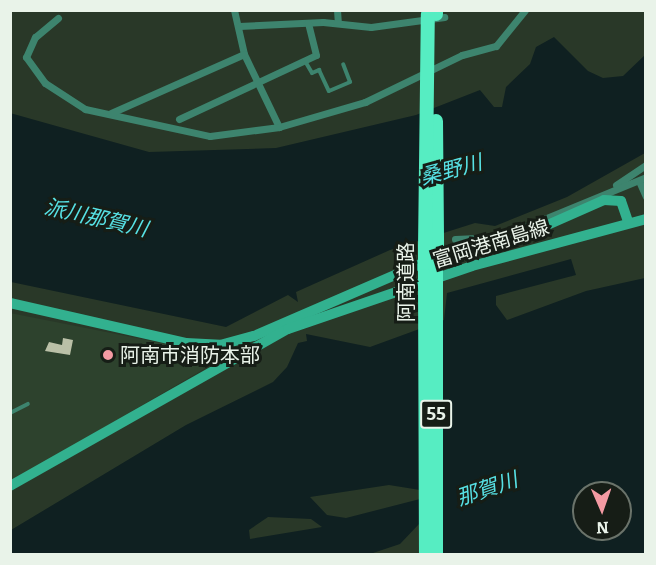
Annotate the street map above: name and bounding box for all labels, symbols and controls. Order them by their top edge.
water label: 桑野川 [417,150,485,190]
water label: 派川那賀川 [42,194,150,242]
street label: 富岡港南島線 [430,215,552,273]
street label: 阿南道路 [394,242,418,322]
place label: 阿南市消防本部 [120,343,260,367]
marker: 阿南市消防本部 [101,348,115,362]
road number: 55 [420,399,452,429]
water label: 那賀川 [453,467,521,511]
north arrow [572,481,632,541]
text: N [596,518,609,537]

